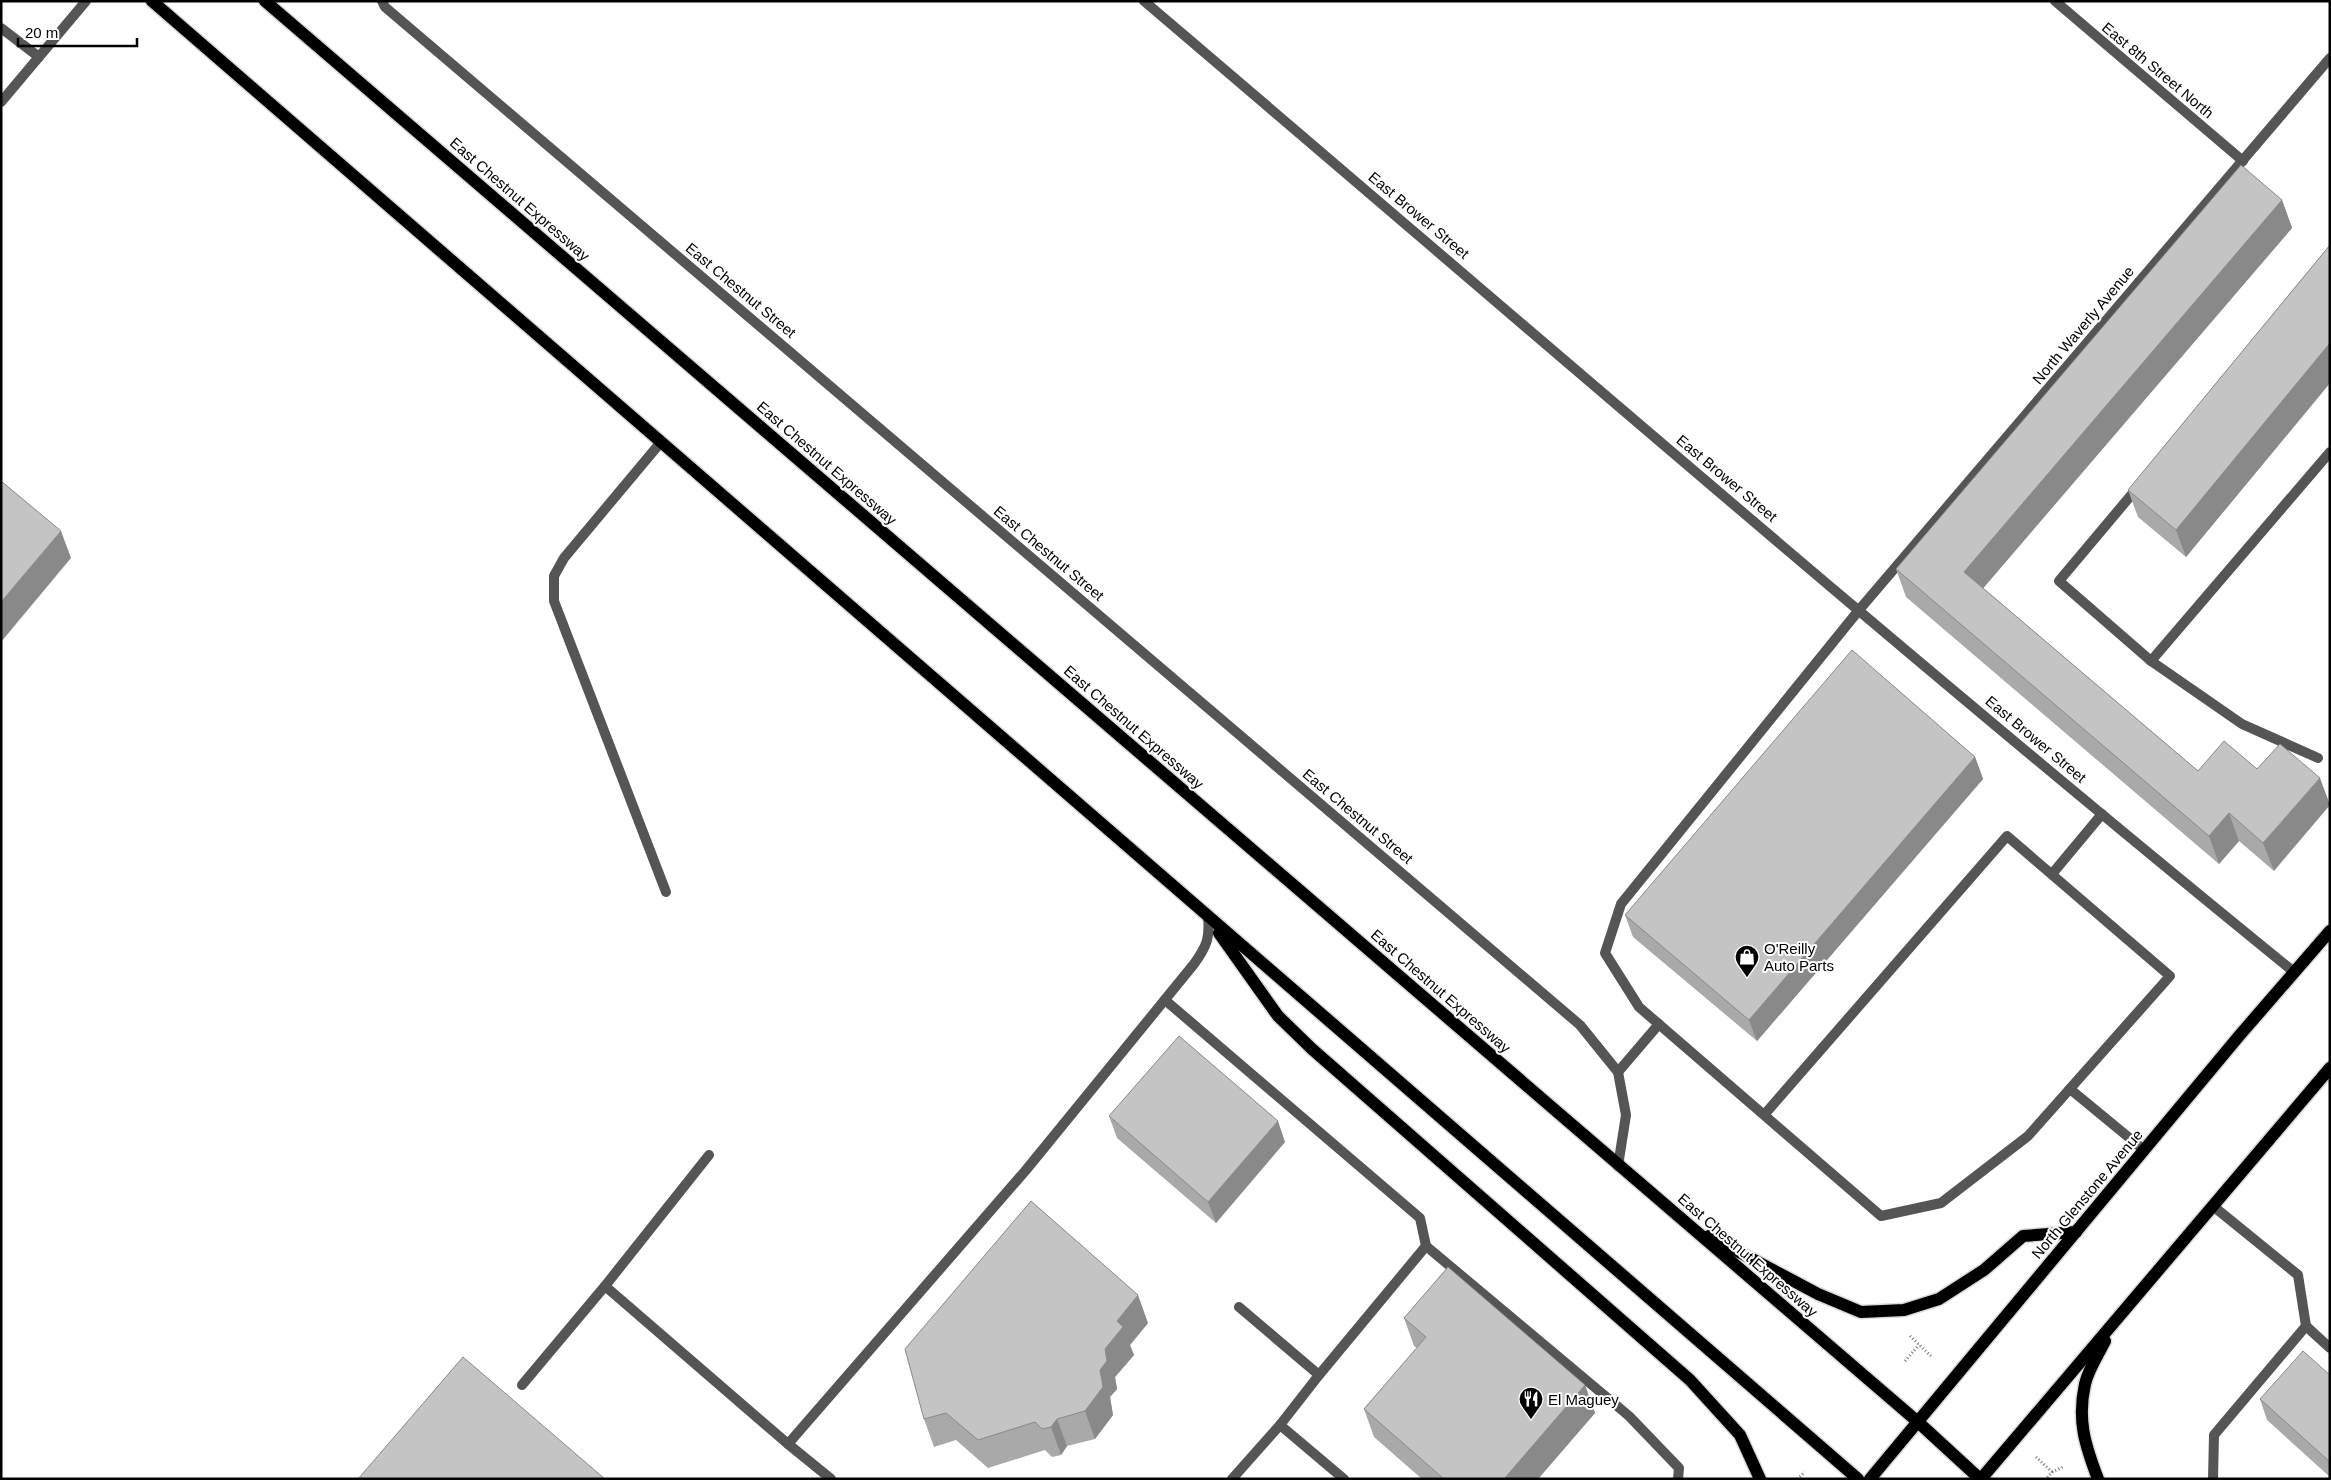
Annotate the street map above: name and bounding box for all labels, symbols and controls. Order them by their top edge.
scale bar [18,15,136,47]
street label: East 8th Street North [2099,18,2217,122]
text: 20 m [25,24,58,41]
street label: East Chestnut Expressway [447,134,594,265]
street label: East Brower Street [1365,168,1473,263]
street label: East Chestnut Street [683,239,800,342]
street label: North Waverly Avenue [2029,263,2137,387]
street label: East Chestnut Expressway [754,398,901,529]
street label: East Brower Street [1673,431,1781,526]
street label: East Chestnut Street [991,502,1108,605]
street label: East Chestnut Expressway [1061,662,1208,793]
street label: East Brower Street [1982,692,2090,787]
street label: East Chestnut Street [1300,765,1417,868]
street label: East Chestnut Expressway [1368,926,1515,1057]
place label: O'Reilly Auto Parts [1764,940,1834,974]
shop icon: O'Reilly Auto Parts [1734,944,1760,978]
street label: North Glenstone Avenue [2028,1126,2146,1262]
street label: East Chestnut Expressway [1675,1190,1822,1321]
restaurant icon: El Maguey [1518,1386,1544,1420]
place label: El Maguey [1548,1391,1619,1408]

